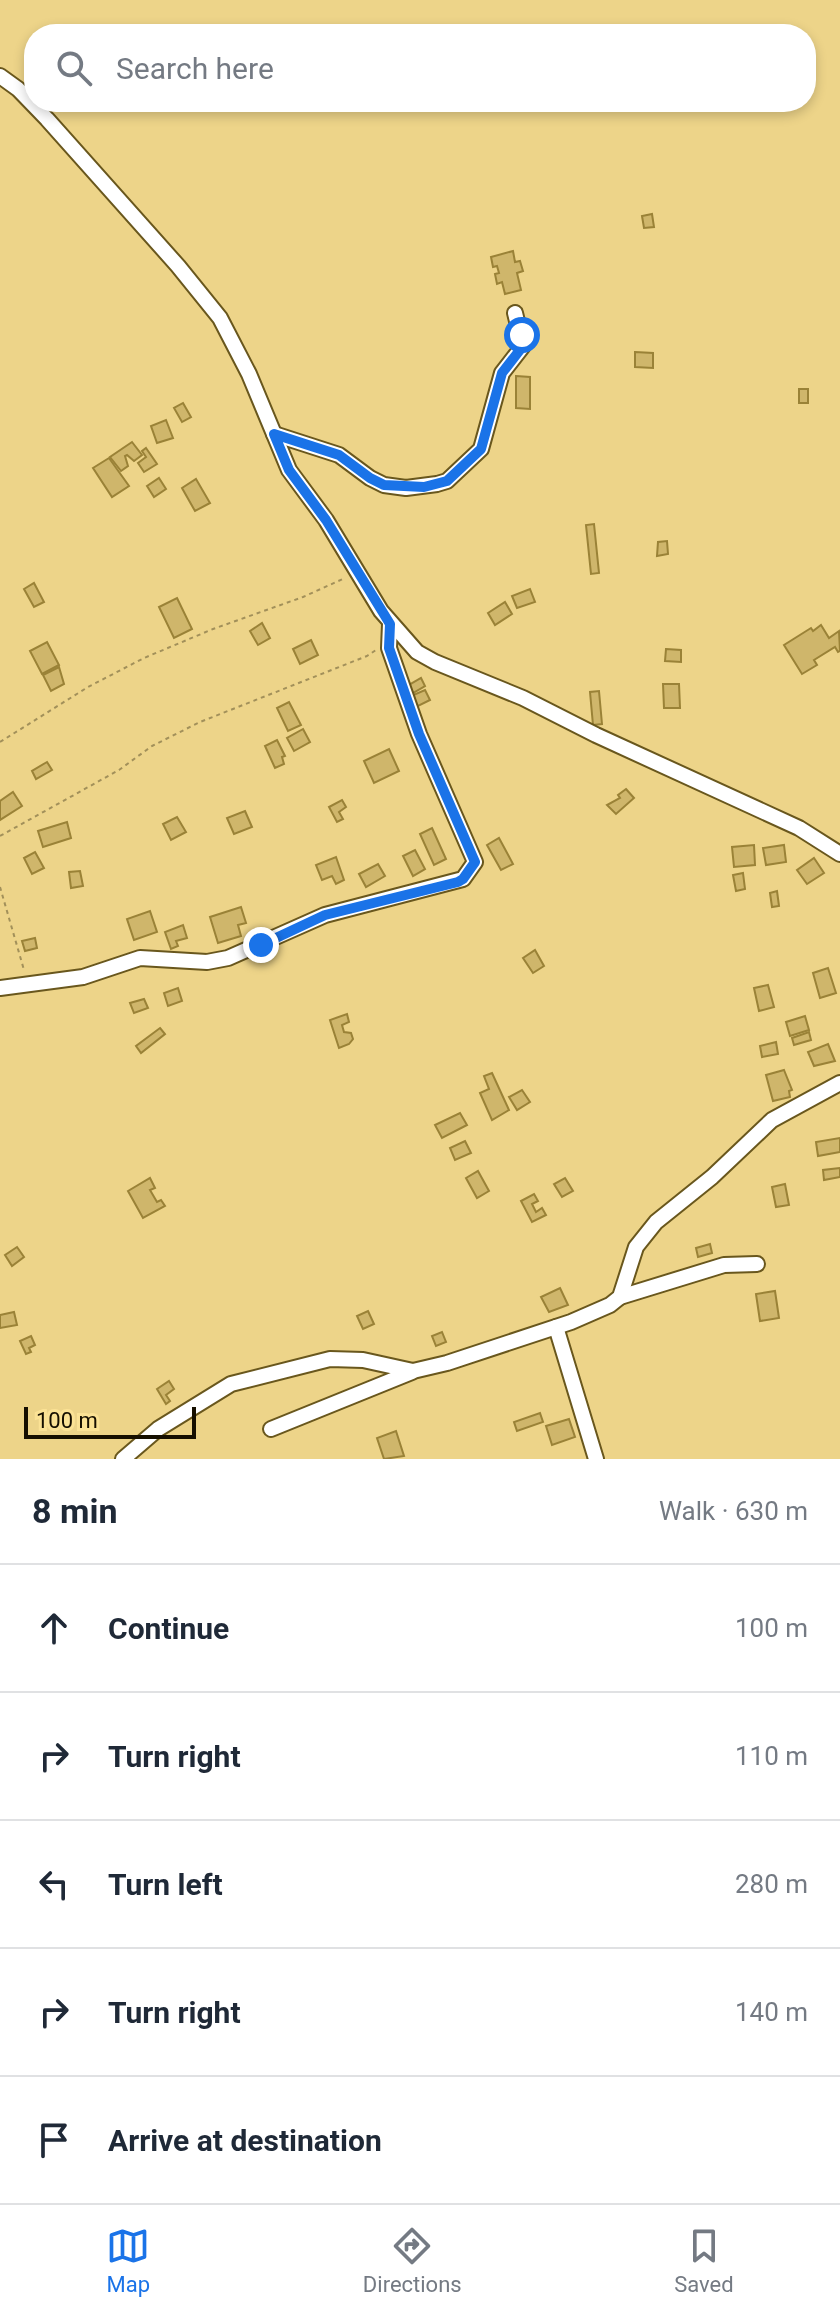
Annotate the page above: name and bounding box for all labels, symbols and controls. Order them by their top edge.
search box [24,24,816,112]
icon: search [52,46,96,90]
text: Search here [116,51,274,86]
route start [504,317,540,353]
route end [243,927,279,963]
scale bar [24,1403,196,1439]
text: 100 m [36,1408,98,1433]
text: 8 min [32,1491,117,1531]
text: Walk · 630 m [659,1496,808,1526]
icon: ahead [32,1606,76,1650]
text: Continue [108,1611,229,1646]
text: 100 m [735,1613,808,1643]
icon: right [32,1734,76,1778]
text: Turn right [108,1739,241,1774]
text: 110 m [735,1741,808,1771]
icon: left [32,1862,76,1906]
text: Turn left [108,1867,223,1902]
text: 280 m [735,1869,808,1899]
icon: right [32,1990,76,2034]
text: Turn right [108,1995,241,2030]
text: 140 m [735,1997,808,2027]
icon: arrive [32,2118,76,2162]
text: Arrive at destination [108,2123,382,2158]
tab: Map [106,2224,150,2297]
tab: Directions [363,2224,462,2297]
tab: Saved [674,2224,734,2297]

